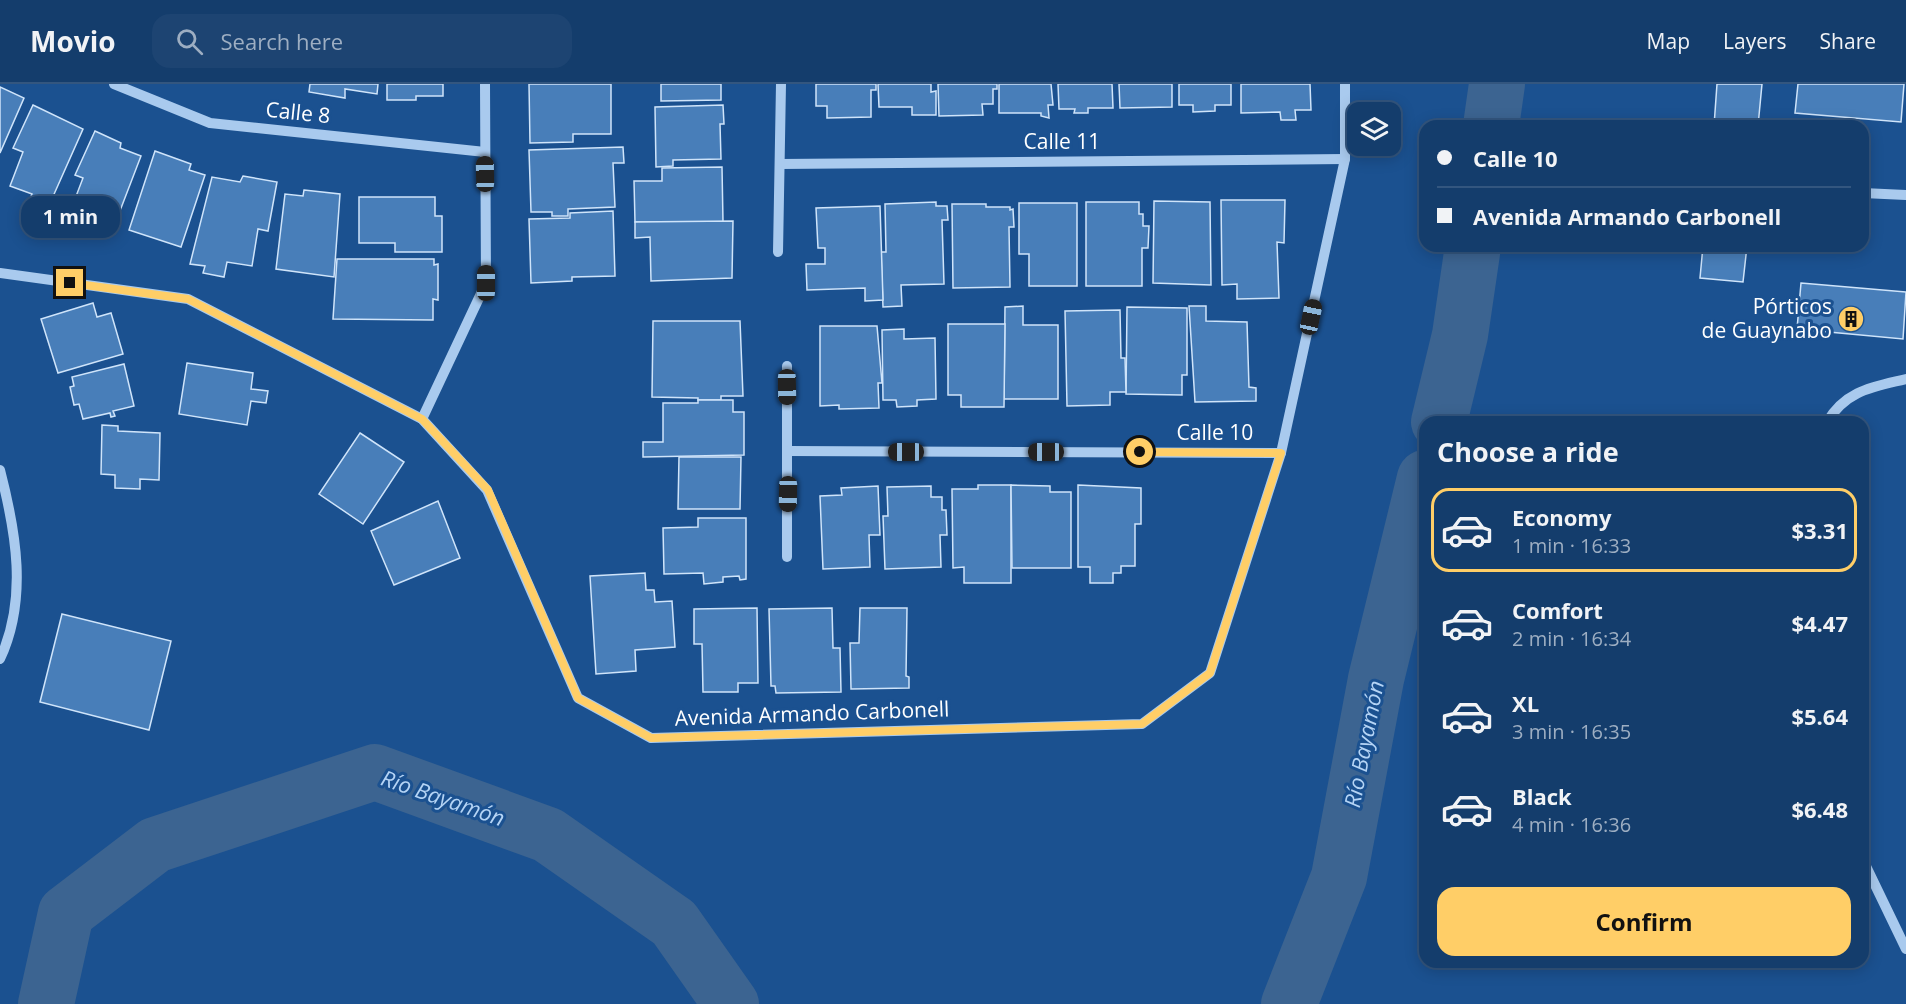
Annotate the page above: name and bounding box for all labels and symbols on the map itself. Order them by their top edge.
street label: Calle 8 [264,95,332,129]
street label: Calle 11 [1024,127,1100,155]
car [476,156,494,192]
callout: 1 min [20,196,119,238]
car [477,265,495,301]
route end [56,269,83,296]
place label: Pórticos de Guaynabo [1702,292,1832,344]
car [1298,298,1324,336]
building icon: Pórticos de Guaynabo [1836,304,1866,334]
car [778,369,796,405]
street label: Calle 10 [1177,418,1253,446]
route start [1126,438,1153,465]
car [888,443,924,461]
car [1028,443,1064,461]
car [779,476,797,512]
water label: Río Bayamón [1336,678,1390,810]
street label: Avenida Armando Carbonell [674,694,950,732]
water label: Río Bayamón [378,762,509,832]

